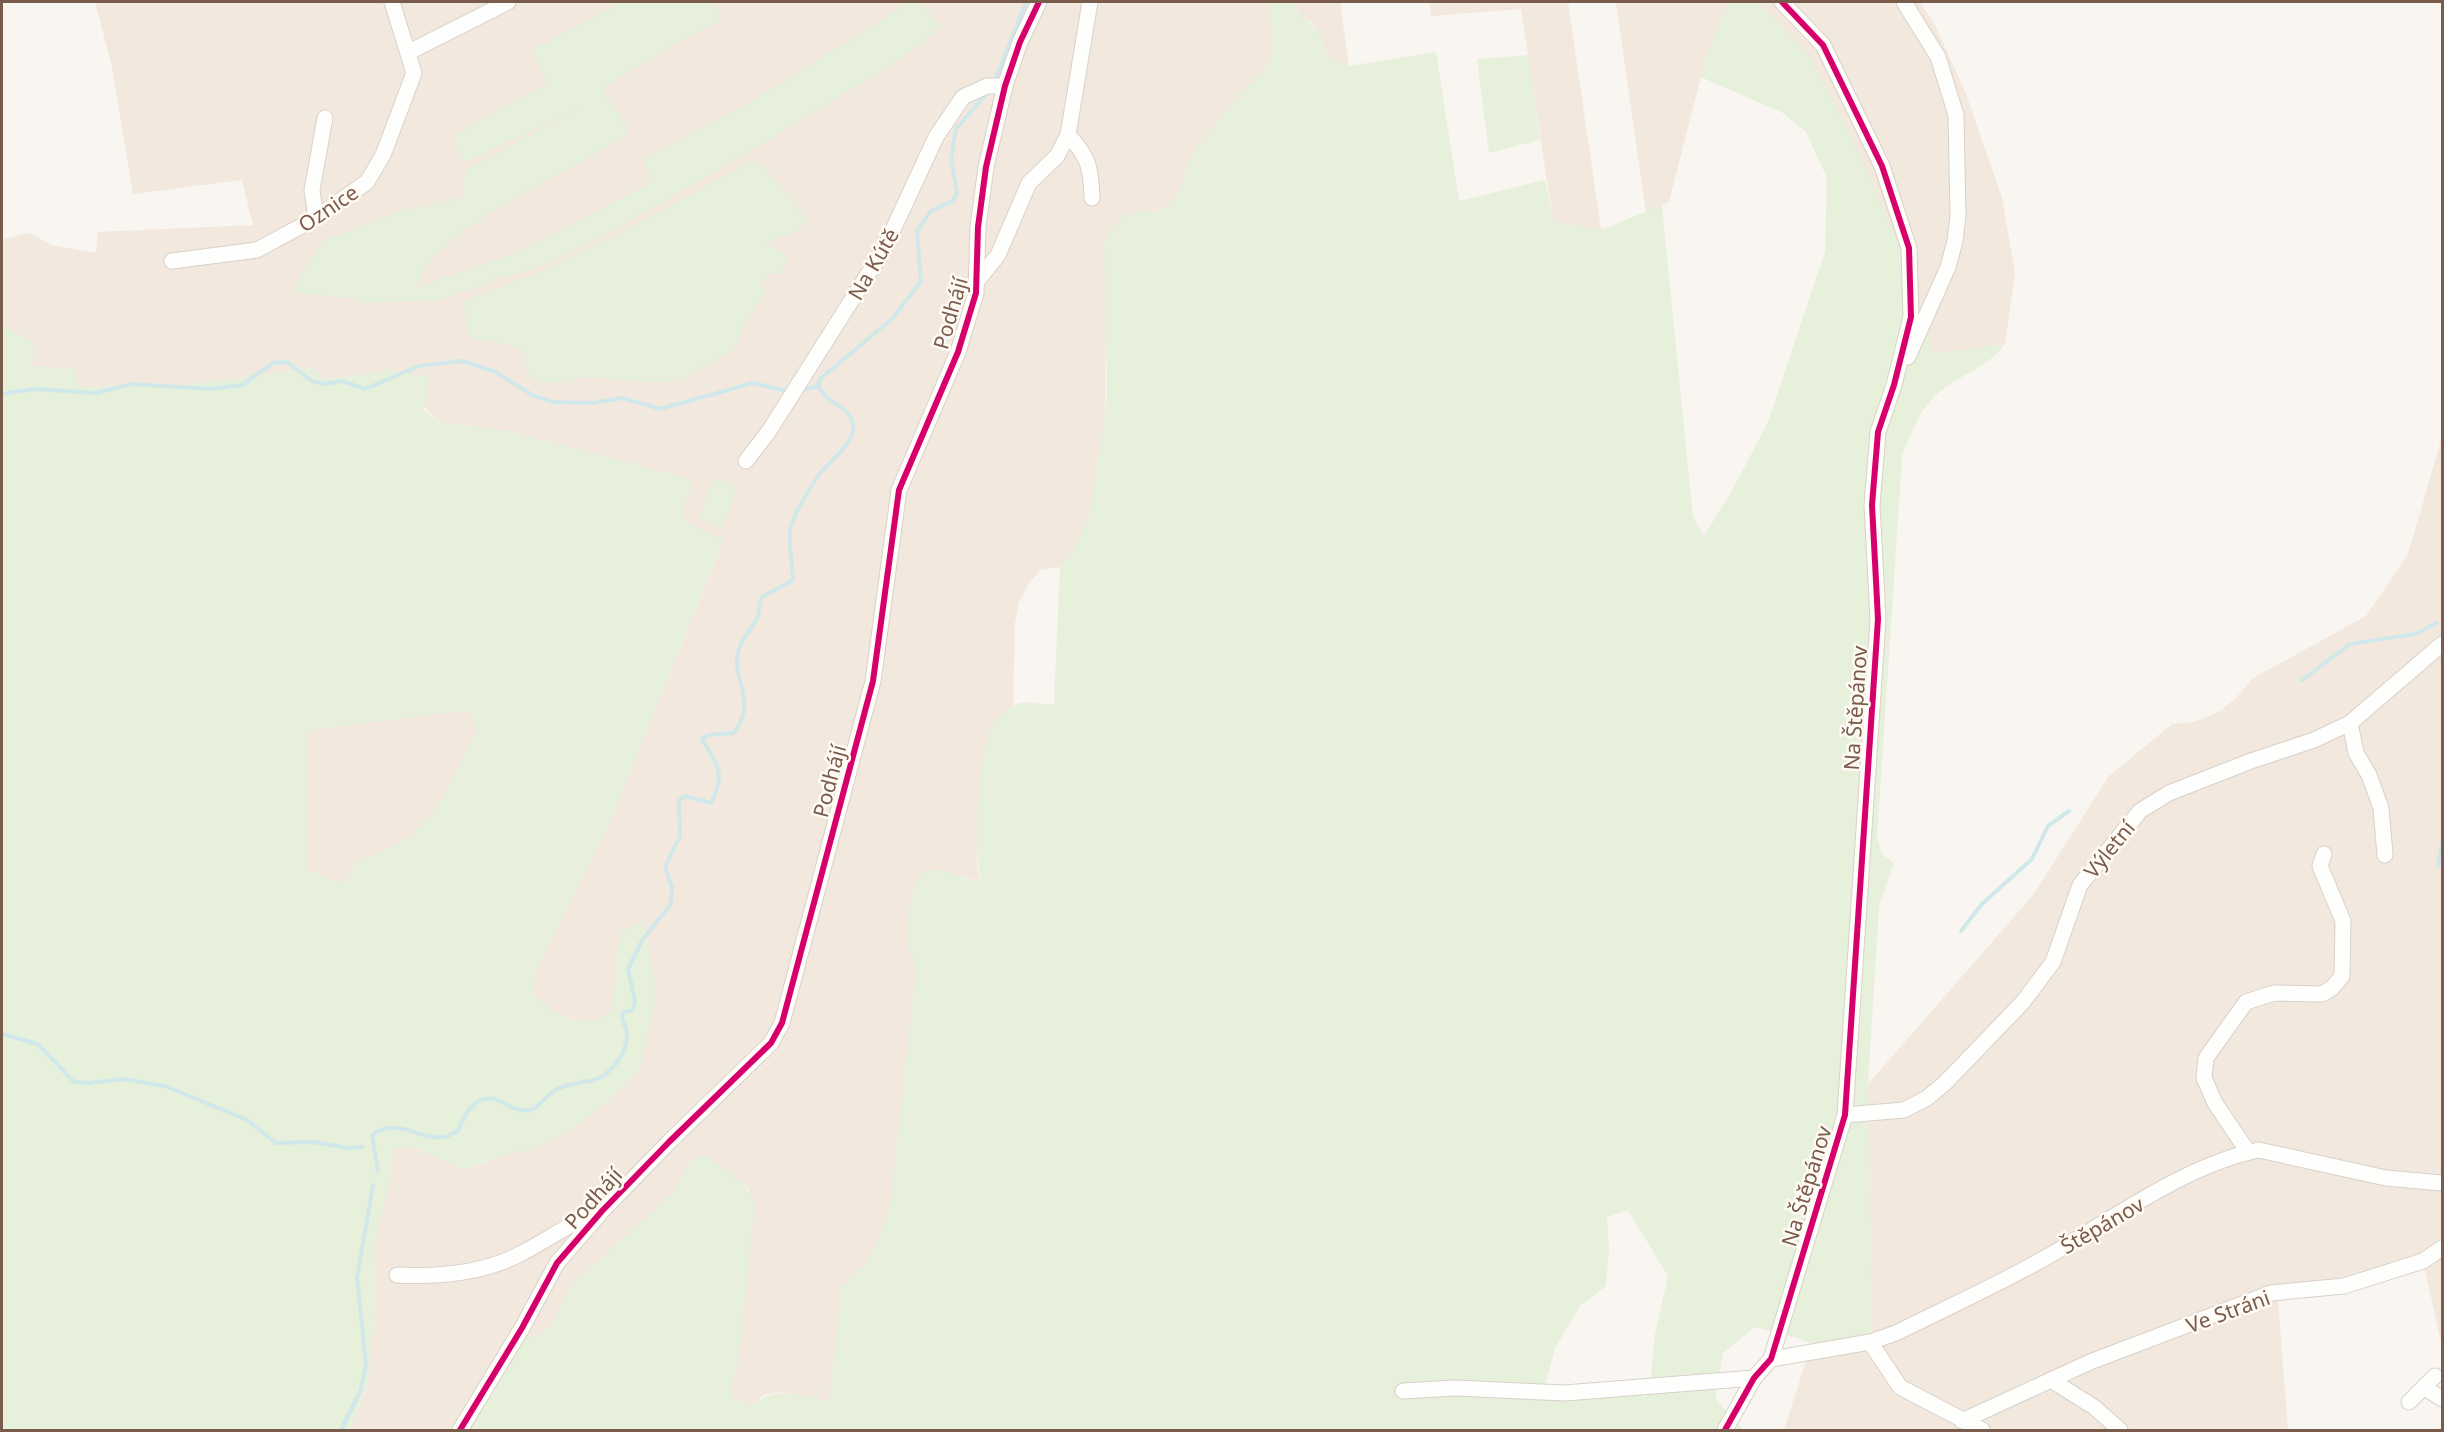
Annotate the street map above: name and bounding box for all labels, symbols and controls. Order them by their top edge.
street label: Oznice [293,178,363,238]
street label: Na Kútě [841,223,905,305]
street label: Podhájí [926,273,974,352]
street label: Na Štěpánov [1837,644,1873,771]
street label: Podhájí [806,741,852,820]
street label: Výletní [2077,814,2141,884]
street label: Na Štěpánov [1774,1122,1838,1250]
street label: Podhájí [558,1161,629,1235]
street label: Štěpánov [2055,1190,2149,1260]
street label: Ve Stráni [2182,1283,2274,1339]

